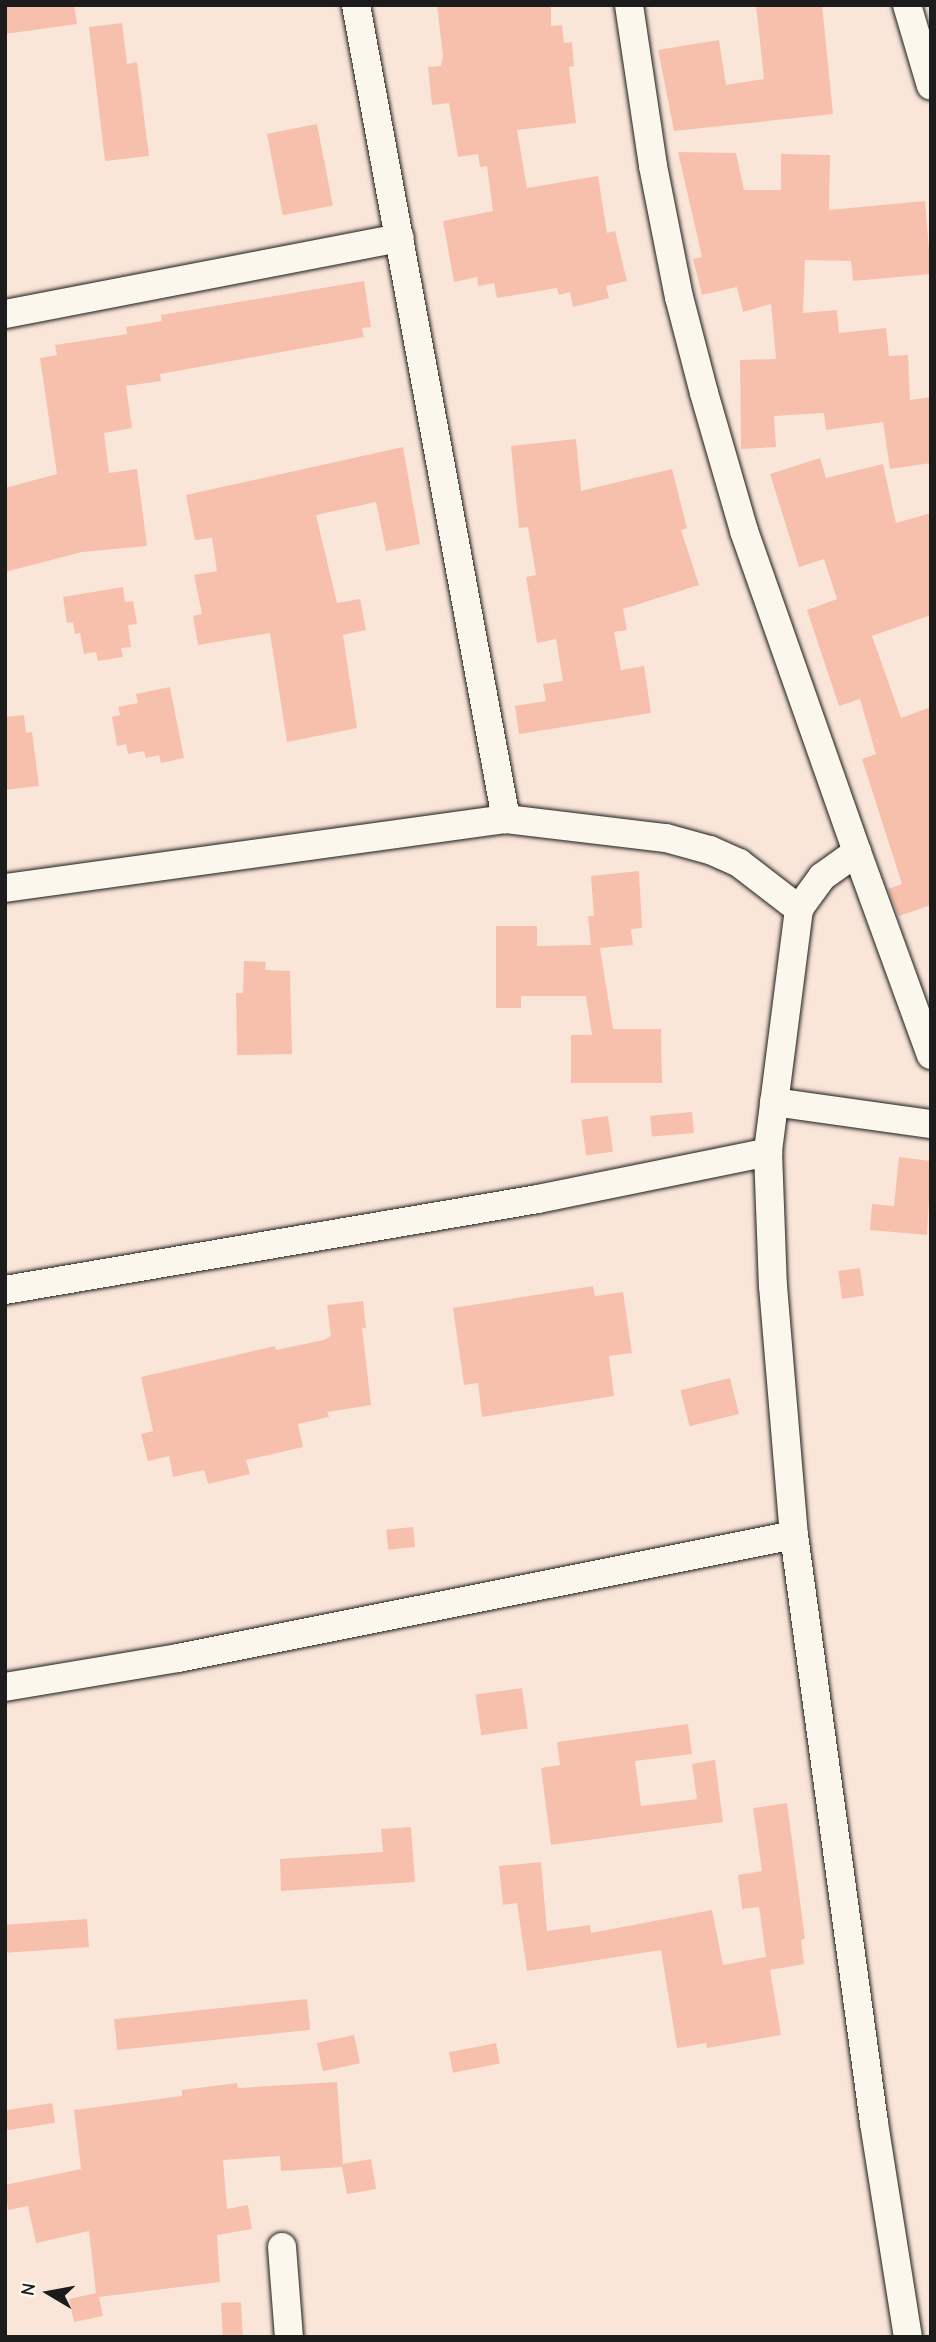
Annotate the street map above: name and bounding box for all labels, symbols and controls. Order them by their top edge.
north arrow [14,2258,84,2328]
text: N [16,2281,40,2297]

